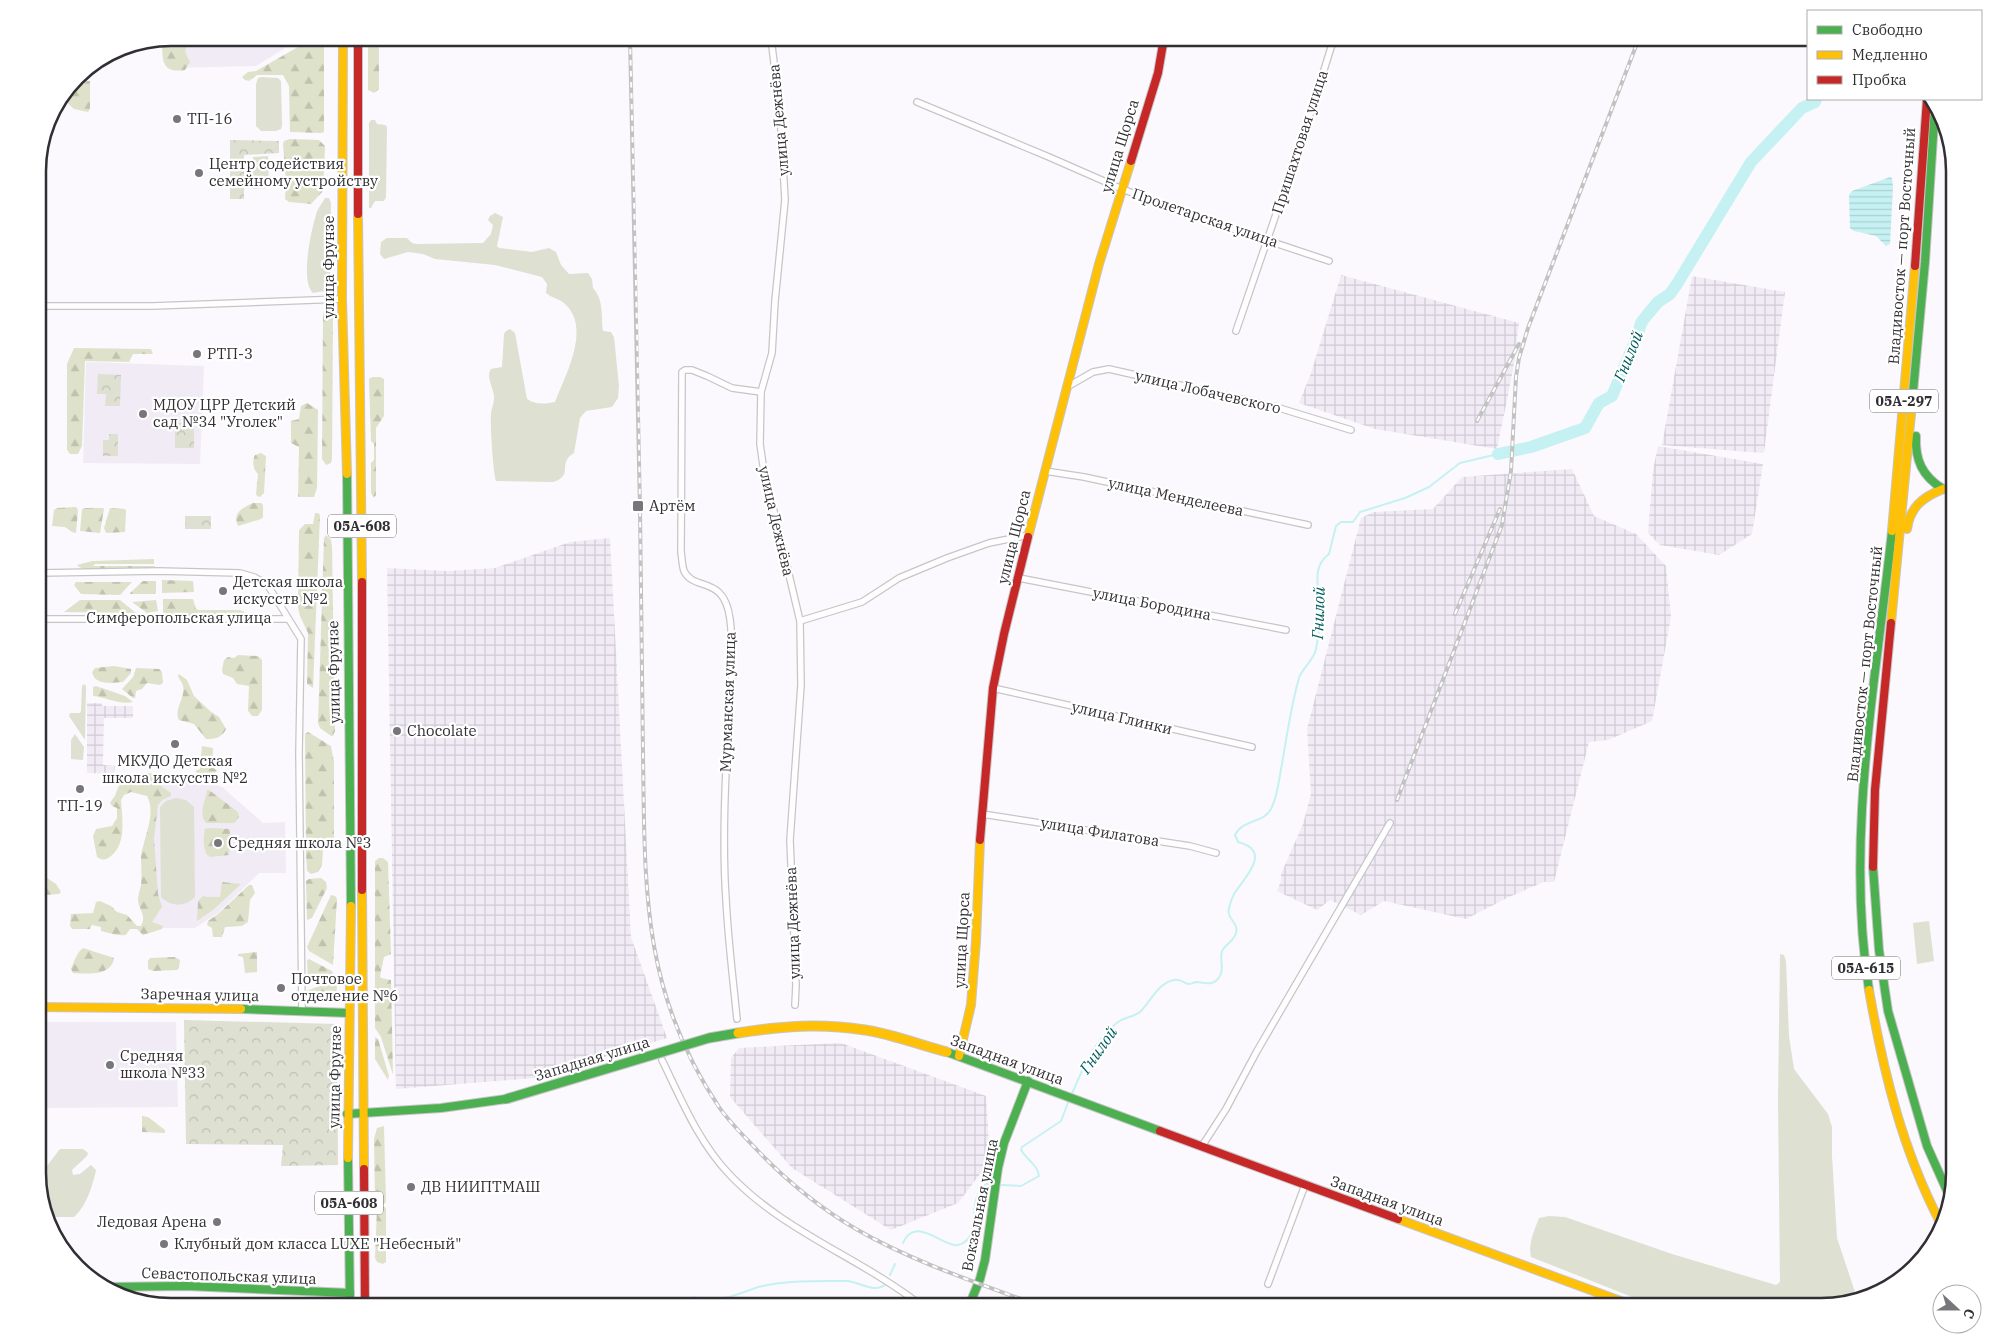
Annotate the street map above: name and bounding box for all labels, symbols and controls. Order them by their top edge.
legend [1807,10,1982,100]
text: Свободно [1852,20,1923,39]
text: Медленно [1852,45,1928,64]
street label: улица Дежнёва [764,63,793,177]
street label: Пришахтовая улица [1267,68,1332,216]
text: Пробка [1852,70,1907,89]
street label: улица Щорса [1096,97,1143,195]
place label: ТП-16 [187,109,232,128]
marker: ТП-16 [171,113,183,125]
street label: Владивосток — порт Восточный [1884,127,1919,365]
place label: Центр содействия семейному устройству [209,154,378,190]
marker: Центр содействия семейному устройству [193,167,205,179]
street label: Пролетарская улица [1130,184,1281,251]
street label: улица Фрунзе [319,215,338,319]
water label: Гнилой [1608,328,1647,385]
place label: РТП-3 [207,344,253,363]
marker: РТП-3 [191,348,203,360]
street label: улица Лобачевского [1133,365,1283,418]
road number: 05А-297 [1870,390,1938,412]
place label: МДОУ ЦРР Детский сад №34 "Уголек" [153,395,296,431]
marker: МДОУ ЦРР Детский сад №34 "Уголек" [137,408,149,420]
street label: улица Дежнёва [755,464,798,578]
street label: улица Менделеева [1107,473,1245,520]
street label: улица Щорса [993,488,1034,586]
place label: Артём [649,496,696,515]
marker: Артём [631,499,645,513]
road number: 05А-608 [328,514,396,538]
street label: Владивосток — порт Восточный [1843,545,1886,783]
place label: Детская школа искусств №2 [233,572,343,608]
street label: улица Бородина [1091,583,1213,624]
marker: Детская школа искусств №2 [217,585,229,597]
water label: Гнилой [1307,586,1329,641]
street label: Симферопольская улица [86,608,272,627]
street label: улица Фрунзе [323,620,344,724]
street label: Мурманская улица [716,631,739,773]
street label: улица Глинки [1070,697,1174,738]
place label: Chocolate [407,721,477,740]
marker: Chocolate [391,725,403,737]
marker: МКУДО Детская школа искусств №2 [169,738,181,750]
place label: МКУДО Детская школа искусств №2 [102,751,248,787]
marker: ТП-19 [74,783,86,795]
place label: ТП-19 [57,796,103,815]
street label: улица Филатова [1039,813,1161,850]
place label: Средняя школа №3 [228,833,371,852]
marker: Средняя школа №3 [212,837,224,849]
street label: улица Дежнёва [781,866,804,980]
street label: улица Щорса [949,891,974,989]
road number: 05А-615 [1832,956,1900,980]
place label: Почтовое отделение №6 [291,969,398,1005]
marker: Почтовое отделение №6 [275,982,287,994]
street label: Заречная улица [141,984,259,1005]
water label: Гнилой [1074,1023,1121,1078]
street label: улица Фрунзе [324,1025,345,1129]
street label: Западная улица [948,1030,1066,1089]
street label: Западная улица [532,1032,652,1085]
place label: Средняя школа №33 [120,1046,206,1082]
marker: Средняя школа №33 [104,1059,116,1071]
street label: Вокзальная улица [957,1137,1002,1273]
street label: Западная улица [1328,1171,1446,1230]
place label: ДВ НИИПТМАШ [421,1177,540,1196]
marker: ДВ НИИПТМАШ [405,1181,417,1193]
road number: 05А-608 [315,1192,383,1214]
place label: Ледовая Арена [97,1212,207,1231]
marker: Ледовая Арена [211,1216,223,1228]
place label: Клубный дом класса LUXE "Небесный" [174,1234,461,1253]
marker: Клубный дом класса LUXE "Небесный" [158,1238,170,1250]
street label: Севастопольская улица [141,1263,317,1288]
north arrow [1932,1284,1982,1334]
text: С [1959,1306,1979,1321]

